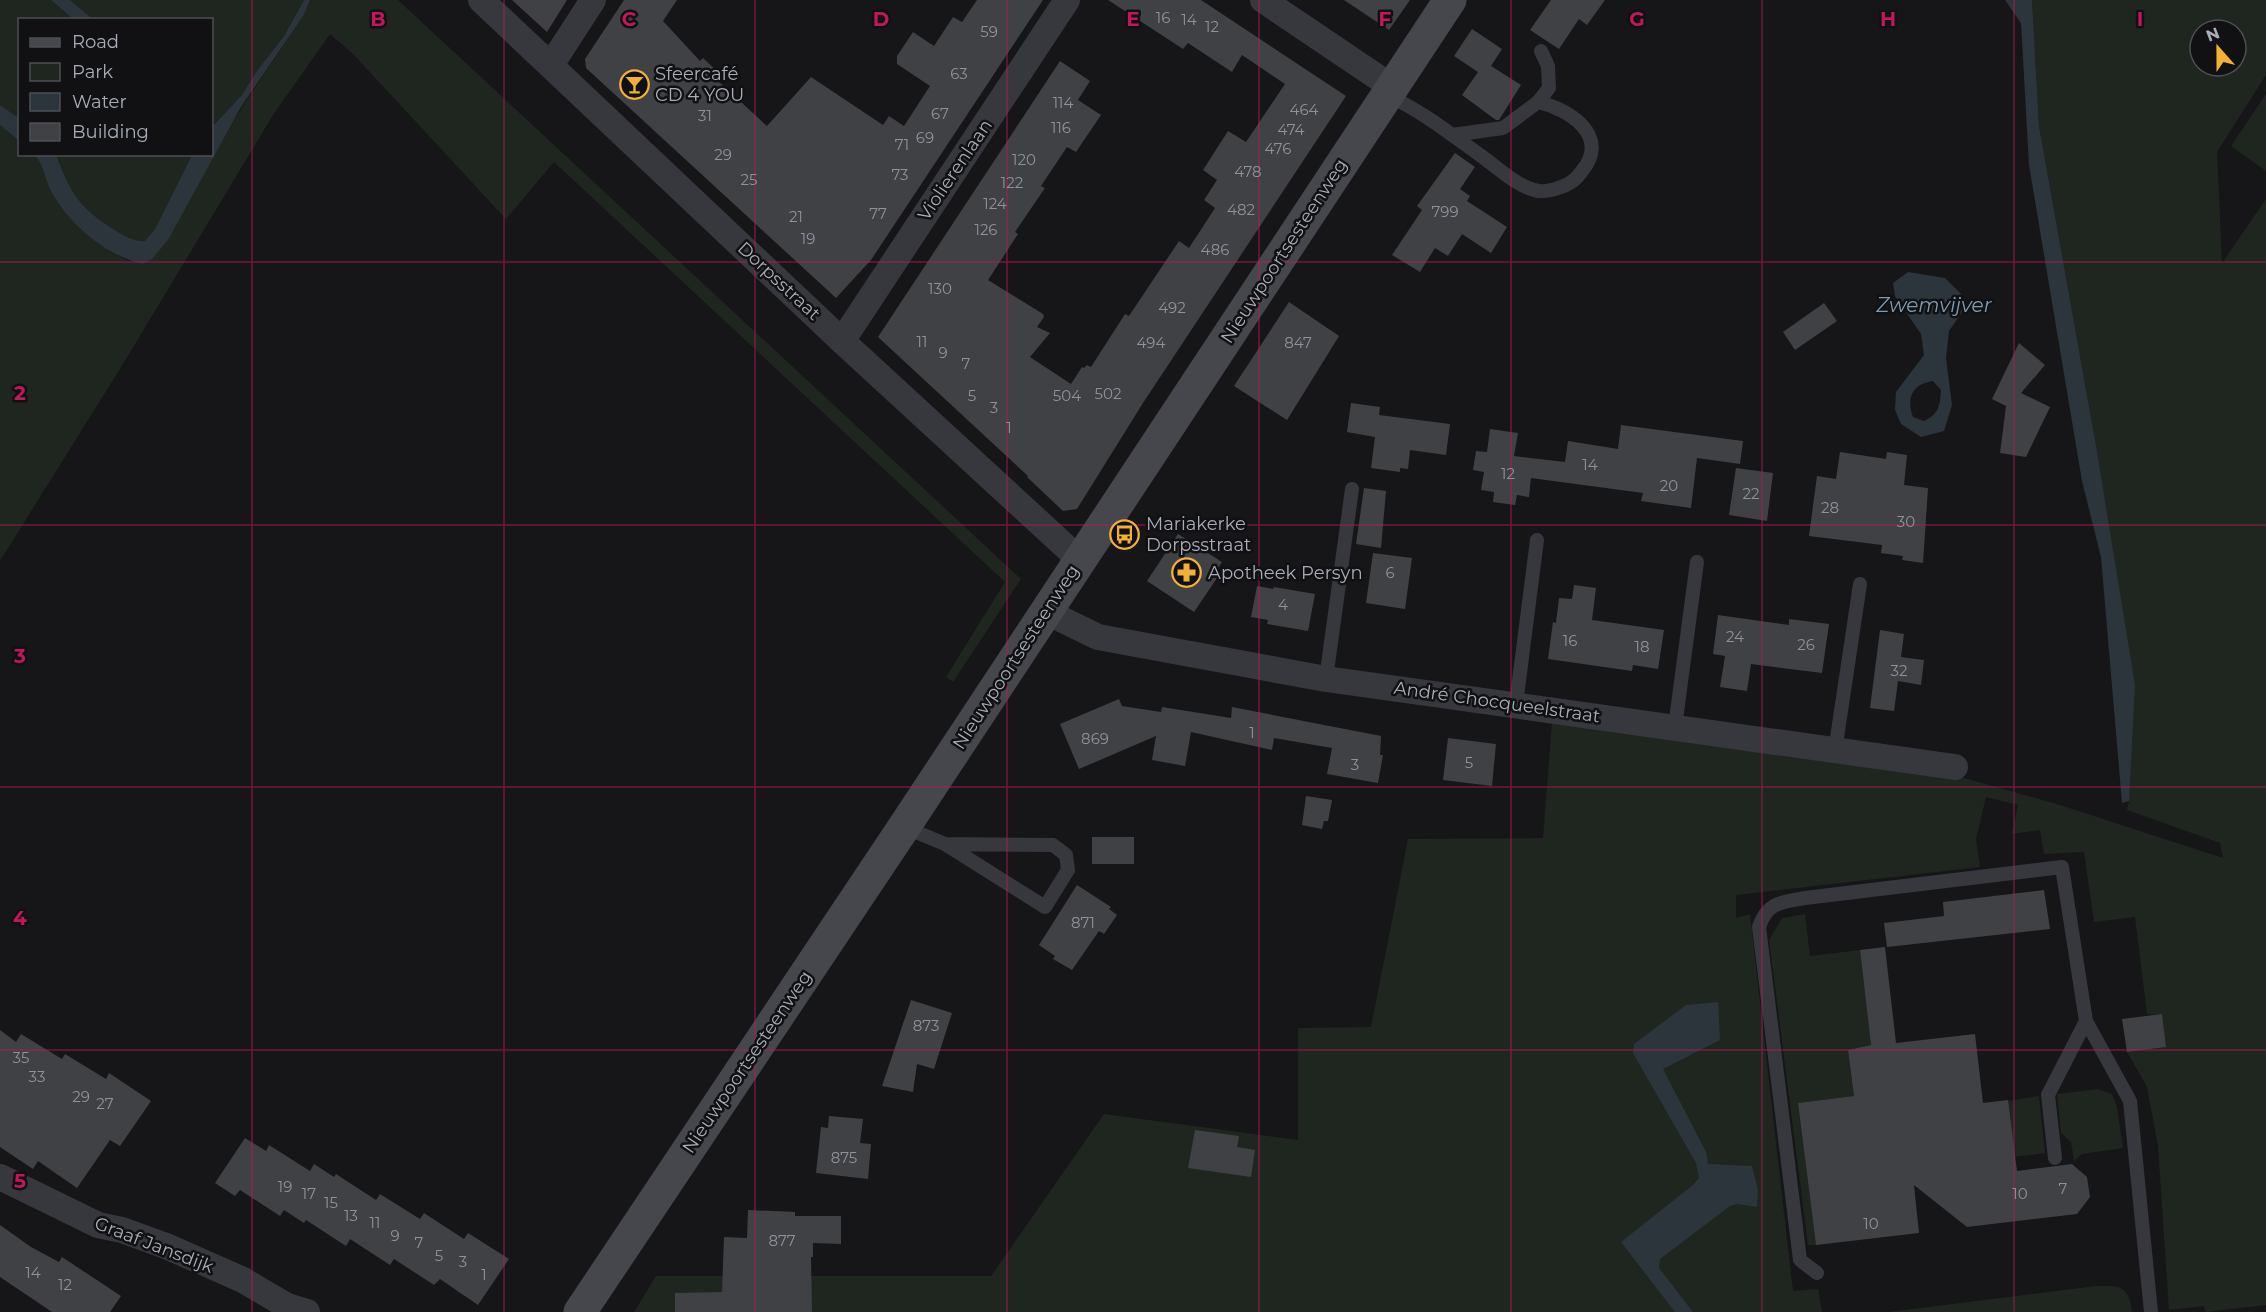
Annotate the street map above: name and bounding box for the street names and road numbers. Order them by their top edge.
street label: Violierenlaan [913,115,997,225]
street label: Nieuwpoortsesteenweg [1216,155,1352,347]
street label: Dorpsstraat [733,237,825,325]
street label: Nieuwpoortsesteenweg [948,561,1084,753]
street label: André Chocqueelstraat [1392,677,1602,727]
street label: Nieuwpoortsesteenweg [678,966,816,1158]
street label: Graaf Jansdijk [91,1212,217,1278]

